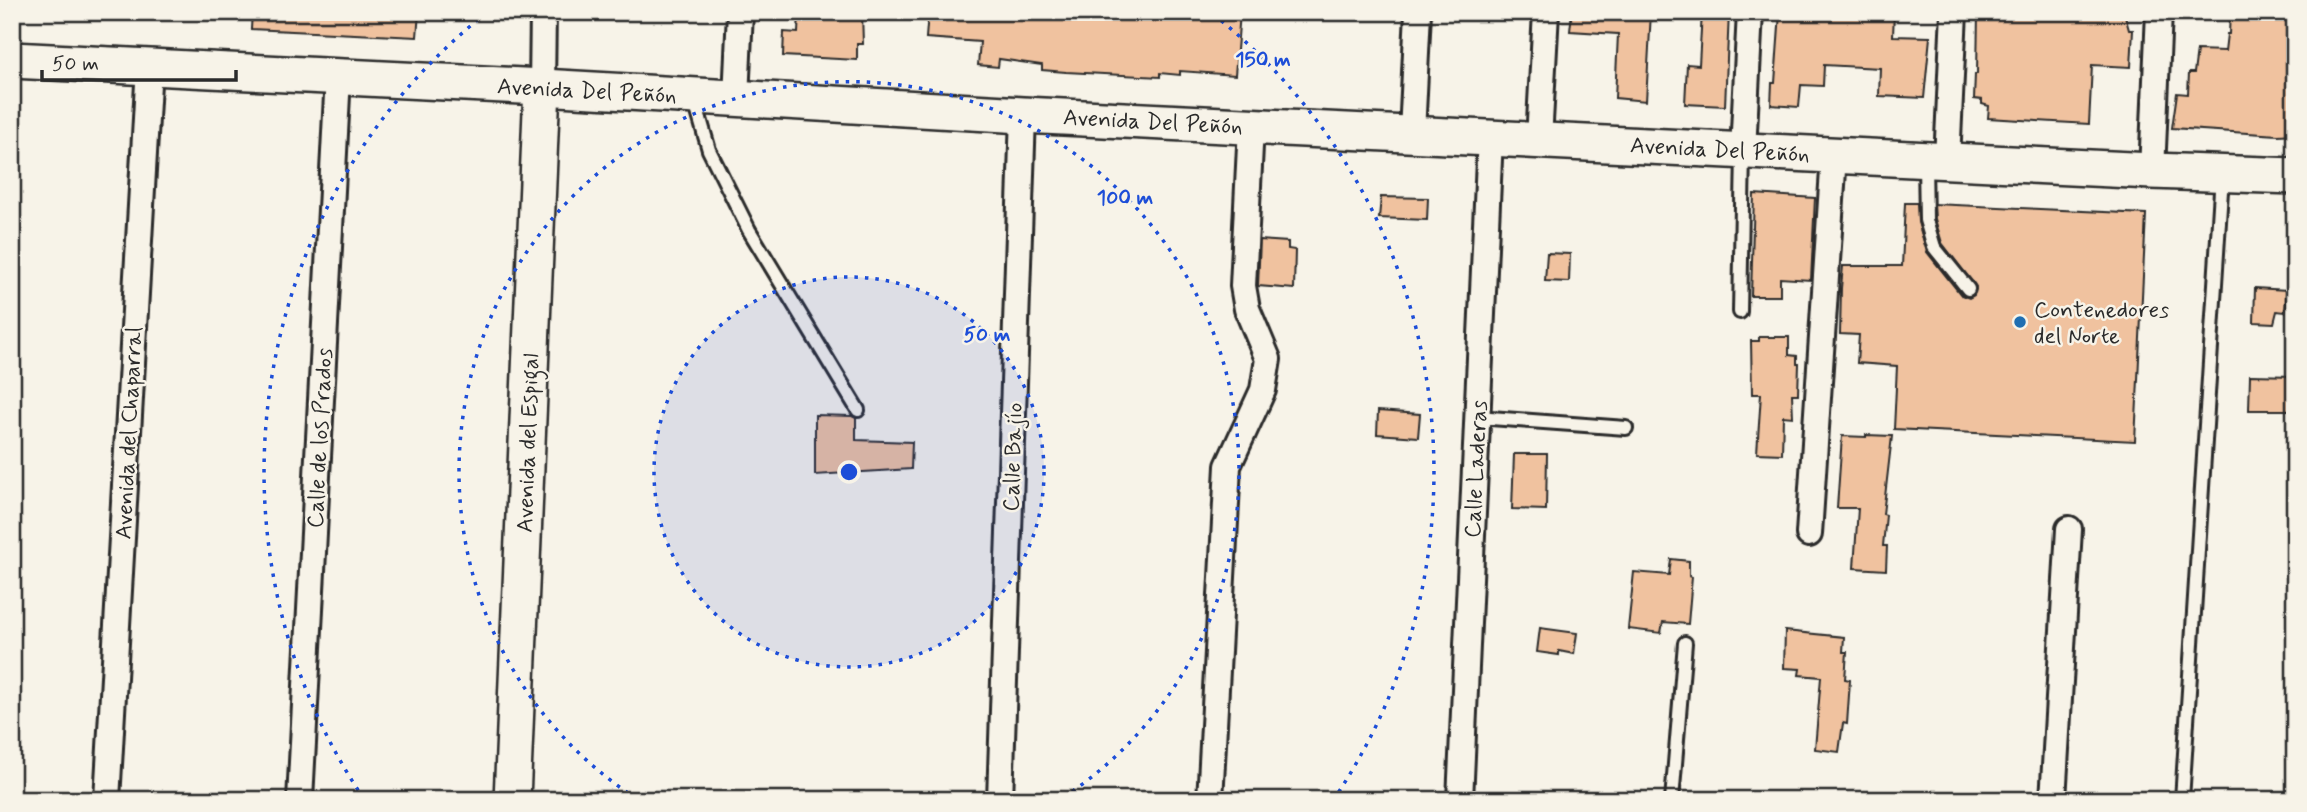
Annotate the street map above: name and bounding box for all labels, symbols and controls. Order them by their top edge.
scale bar [42,38,236,82]
text: 150 m [1235,46,1291,74]
text: 50 m [52,50,99,78]
street label: Avenida Del Peñón [496,72,677,112]
street label: Avenida Del Peñón [1062,103,1243,143]
street label: Avenida Del Peñón [1629,131,1810,171]
text: 100 m [1097,184,1153,212]
place label: Contenedores del Norte [2034,296,2169,352]
marker: Contenedores del Norte [2012,314,2028,330]
text: 50 m [964,321,1011,349]
street label: Avenida del Chaparral [109,326,151,540]
street label: Calle de los Prados [301,347,341,529]
street label: Avenida del Espigal [511,353,549,533]
street label: Calle Laderas [1458,399,1496,539]
street label: Calle Bajío [997,402,1031,512]
centre of rings [837,460,861,484]

